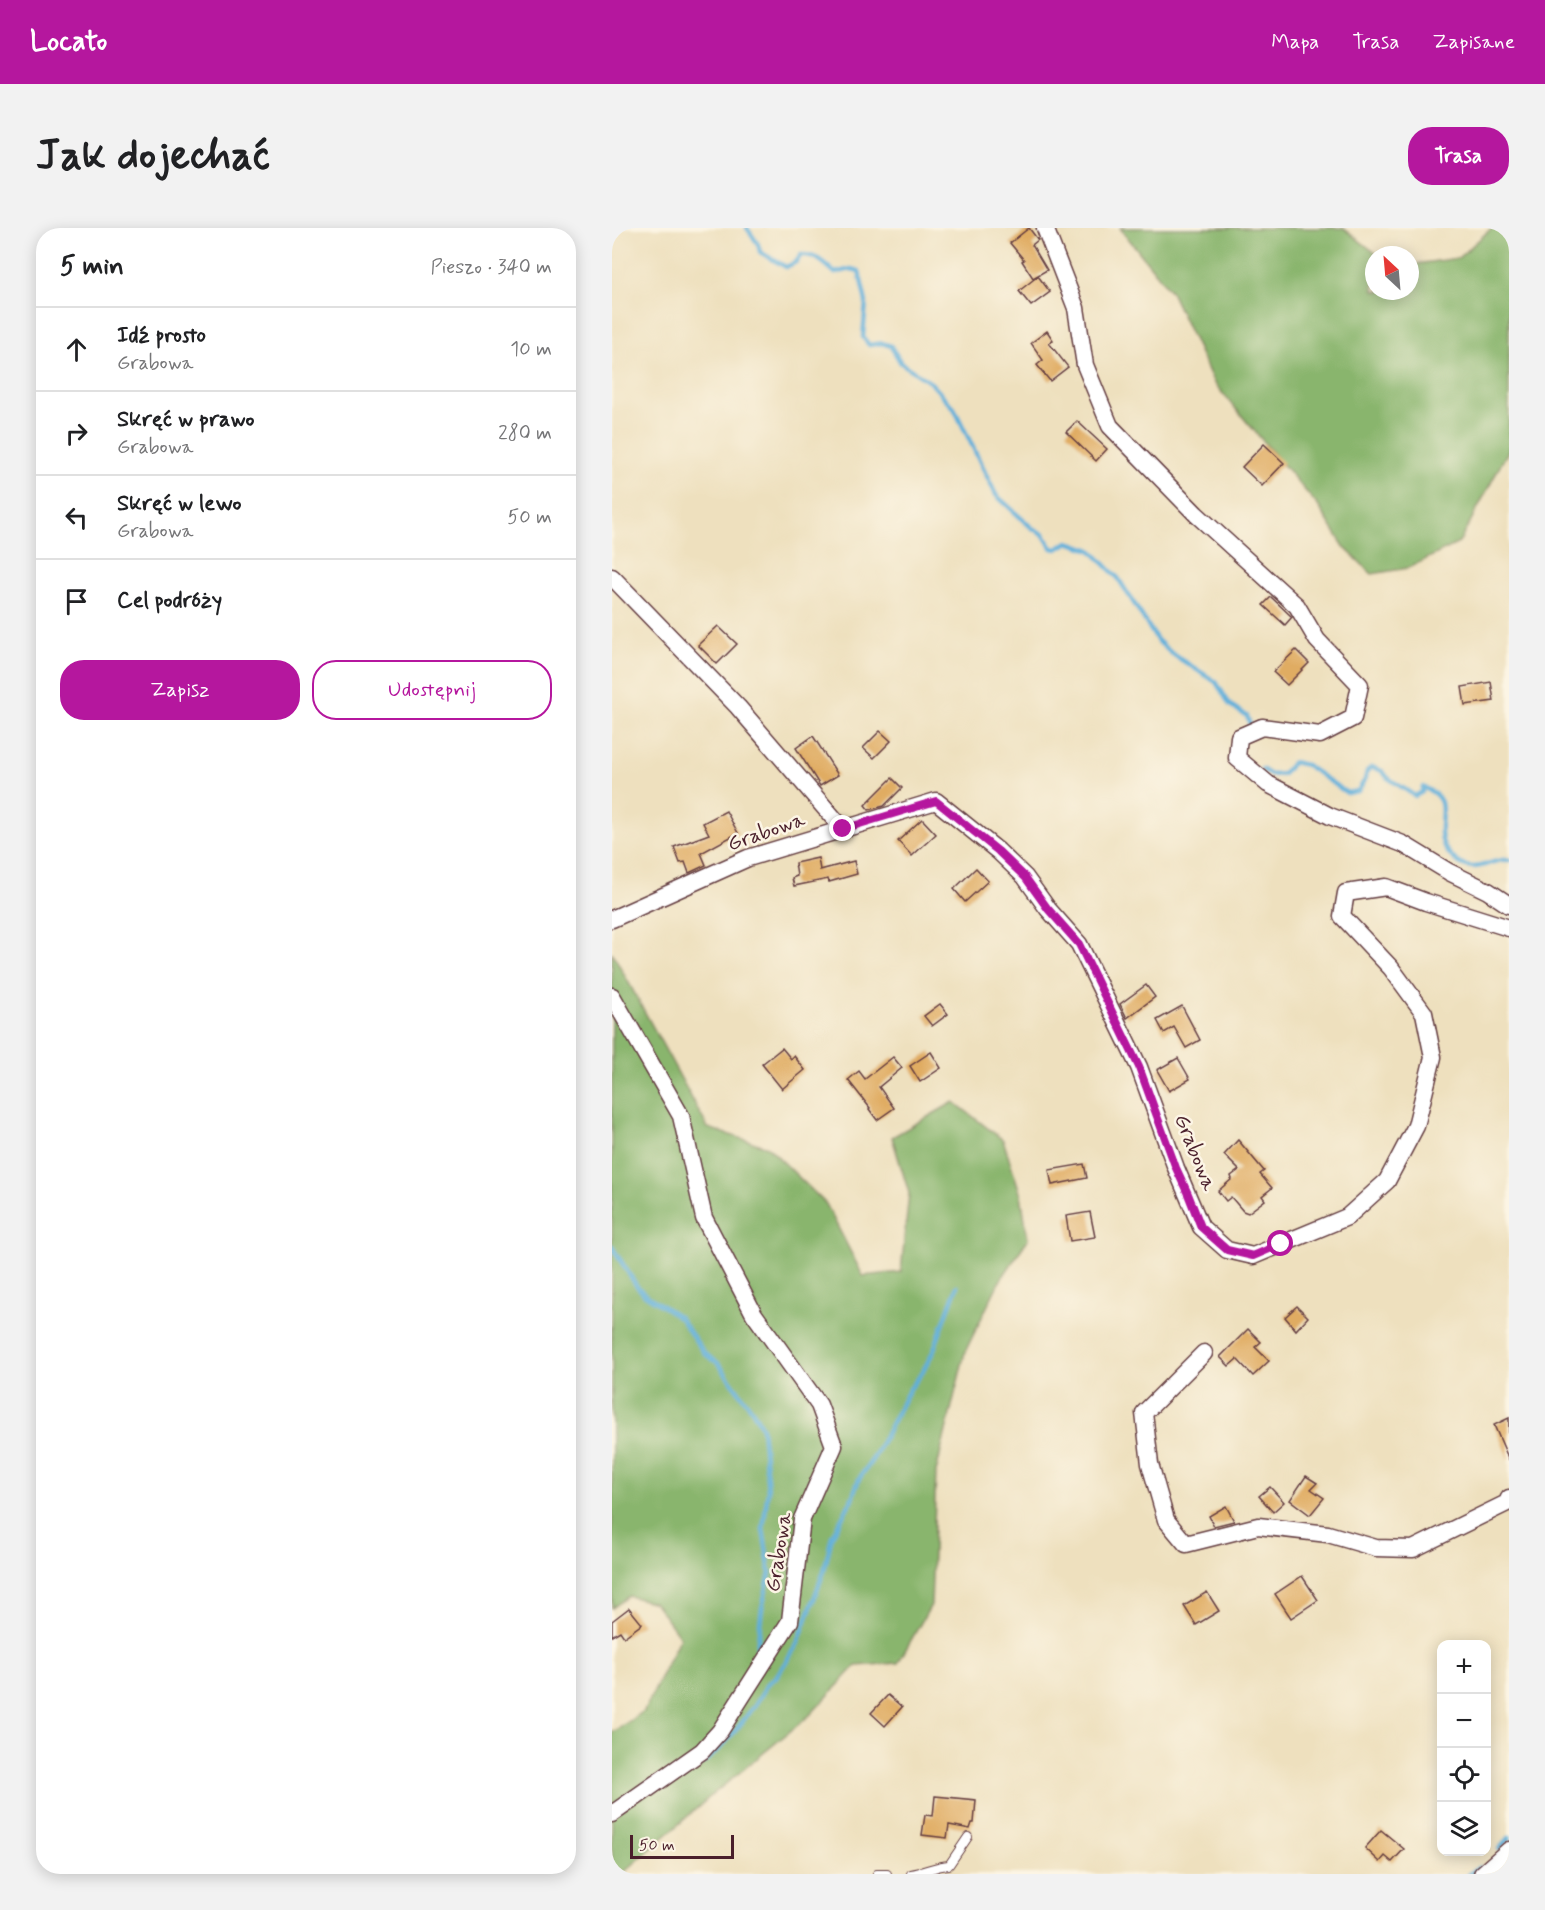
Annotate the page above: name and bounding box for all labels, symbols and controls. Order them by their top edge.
text: Locato [30,24,107,61]
text: Mapa [1271,28,1319,56]
text: Trasa [1352,28,1400,56]
text: Zapisane [1433,28,1515,56]
button: Trasa [1408,127,1509,185]
text: Jak dojechać [36,129,270,184]
north arrow [1365,246,1419,300]
text: 5 min [60,250,124,284]
text: Pieszo · 340 m [430,254,552,281]
text: Idź prosto [117,322,206,350]
icon: ahead [60,333,93,366]
text: 10 m [510,336,552,363]
text: Grabowa [117,350,194,377]
text: Skręć w prawo [117,406,254,434]
icon: right [60,417,93,450]
text: 280 m [498,420,552,447]
text: Grabowa [117,434,194,461]
text: Skręć w lewo [117,490,242,518]
icon: left [60,501,93,534]
text: 50 m [507,504,552,531]
text: Grabowa [117,518,194,545]
icon: arrive [60,585,93,618]
text: Cel podróży [117,587,222,615]
button: Zapisz [60,660,300,720]
button: Udostępnij [312,660,552,720]
street label: Grabowa [724,806,809,858]
route end [829,815,855,841]
street label: Grabowa [1167,1110,1223,1195]
route start [1267,1230,1293,1256]
street label: Grabowa [759,1510,799,1594]
map controls [1437,1640,1491,1856]
button: + [1437,1640,1491,1694]
button: − [1437,1694,1491,1748]
button: locate [1437,1748,1491,1802]
button: layers [1437,1802,1491,1856]
scale bar [630,1832,734,1860]
text: 50 m [639,1835,675,1856]

